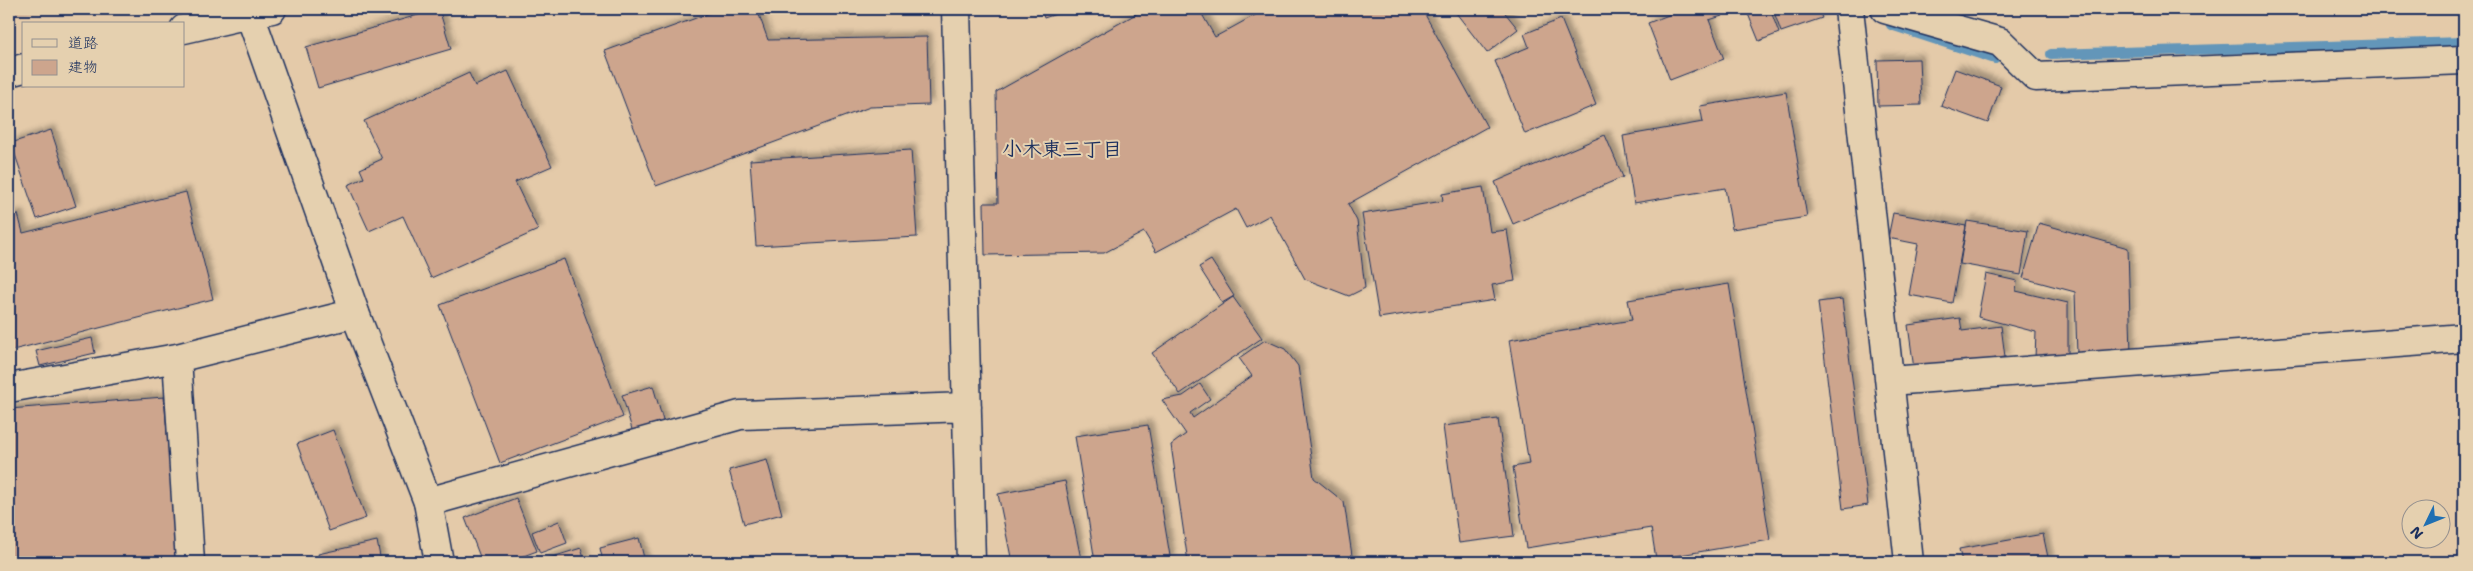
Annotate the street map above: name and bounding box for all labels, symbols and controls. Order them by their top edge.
legend [22,22,185,88]
text: 道路 [68,33,98,53]
text: 建物 [68,57,98,77]
district label: 小木東三丁目 [1002,136,1122,162]
north arrow [2400,498,2450,548]
text: N [2406,523,2427,543]

